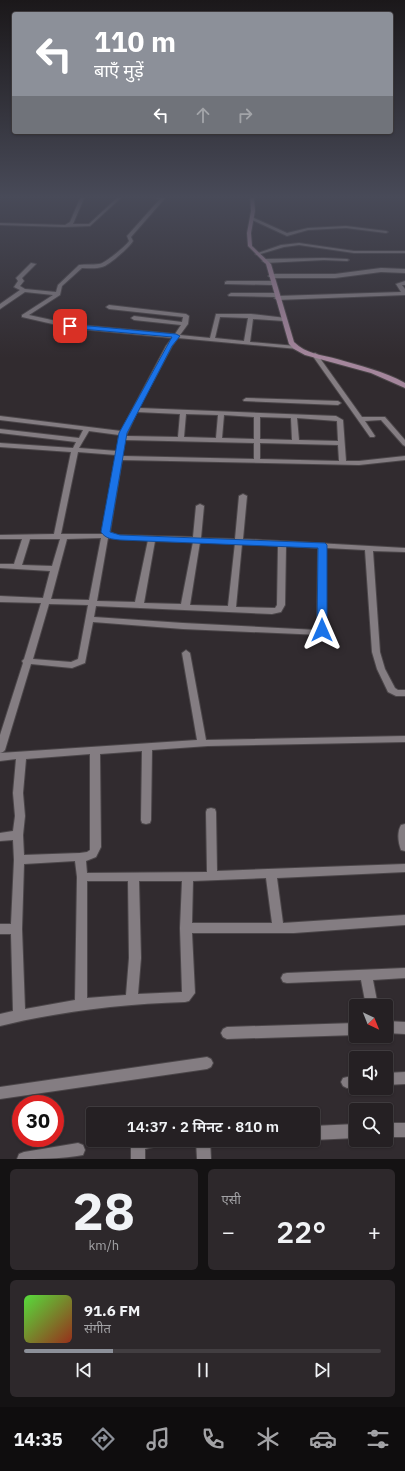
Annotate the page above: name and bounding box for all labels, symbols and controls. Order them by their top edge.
text: 110 m [94,23,176,60]
icon: left [28,28,80,80]
text: बाएँ मुड़ें [94,59,144,82]
icon: left [150,104,172,126]
icon: ahead [192,104,214,126]
icon: right [234,104,256,126]
pin [53,309,87,343]
icon: arrive [59,315,81,337]
position arrow [301,609,343,651]
north arrow [349,999,393,1043]
map controls [349,999,393,1147]
button: sound [349,1051,393,1095]
speed limit sign: 30 [12,1095,64,1147]
button: search [349,1103,393,1147]
text: 14:37 · 2 मिनट · 810 m [127,1117,279,1136]
text: 28 [73,1177,135,1244]
text: एसी [222,1191,241,1208]
text: 22° [276,1212,326,1251]
text: − [222,1217,235,1246]
text: + [368,1217,381,1246]
text: km/h [88,1237,119,1254]
text: 91.6 FM [84,1301,140,1320]
text: संगीत [84,1320,111,1337]
icon: previous [73,1359,95,1381]
icon: pause [192,1359,214,1381]
icon: next [311,1359,333,1381]
icon: directions [89,1425,117,1453]
icon: music [144,1425,172,1453]
icon: phone [199,1425,227,1453]
icon: climate [254,1425,282,1453]
icon: car [309,1425,337,1453]
icon: filters [364,1425,392,1453]
text: 14:35 [13,1428,63,1451]

